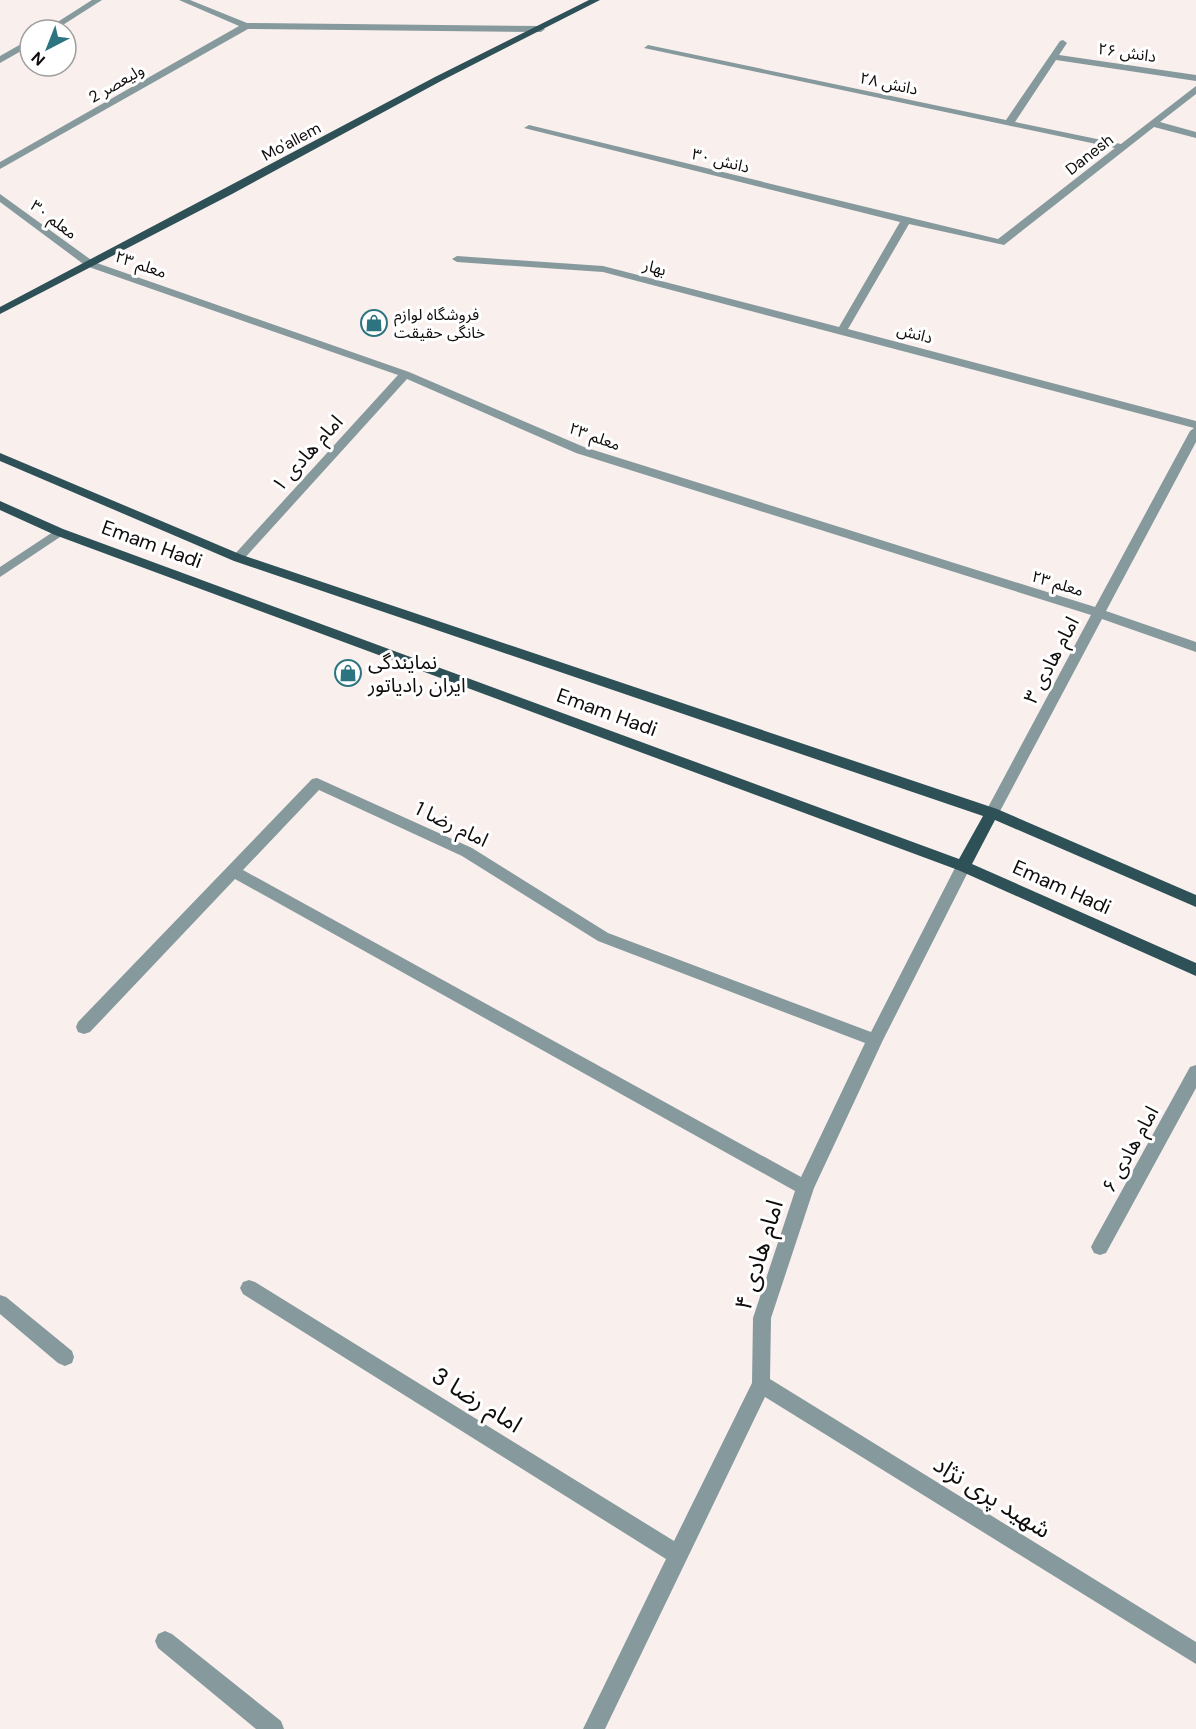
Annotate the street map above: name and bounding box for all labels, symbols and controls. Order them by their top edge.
north arrow [18,18,78,78]
street label: دانش ۲۶ [1096,38,1157,67]
text: N [27,47,50,70]
street label: ولیعصر 2 [85,59,148,108]
street label: دانش ۲۸ [858,67,920,100]
street label: Mo'allem [258,117,324,166]
street label: Danesh [1061,129,1118,180]
street label: دانش ۳۰ [690,143,752,178]
street label: معلم ۳۰ [25,195,81,245]
street label: معلم ۲۳ [112,246,169,285]
street label: بهار [640,254,669,281]
place label: فروشگاه لوازم خانگی حقیقت [394,304,485,343]
shop icon: فروشگاه لوازم خانگی حقیقت [359,308,389,338]
street label: دانش [895,319,935,348]
street label: امام هادی ١ [266,409,350,498]
street label: معلم ۲۳ [566,418,623,457]
street label: Emam Hadi [98,514,206,574]
street label: معلم ۲۳ [1029,566,1086,603]
street label: امام هادی ٣ [1017,612,1087,709]
place label: نمایندگی ایران رادیاتور [367,649,466,698]
shop icon: نمایندگی ایران رادیاتور [333,658,363,688]
street label: Emam Hadi [553,682,661,742]
street label: امام رضا 1 [410,795,493,855]
street label: Emam Hadi [1009,854,1115,920]
street label: امام هادی ۶ [1096,1101,1166,1198]
street label: امام هادی ۴ [727,1196,793,1315]
street label: امام رضا 3 [425,1360,528,1442]
street label: شهید پری نژاد [928,1448,1057,1545]

